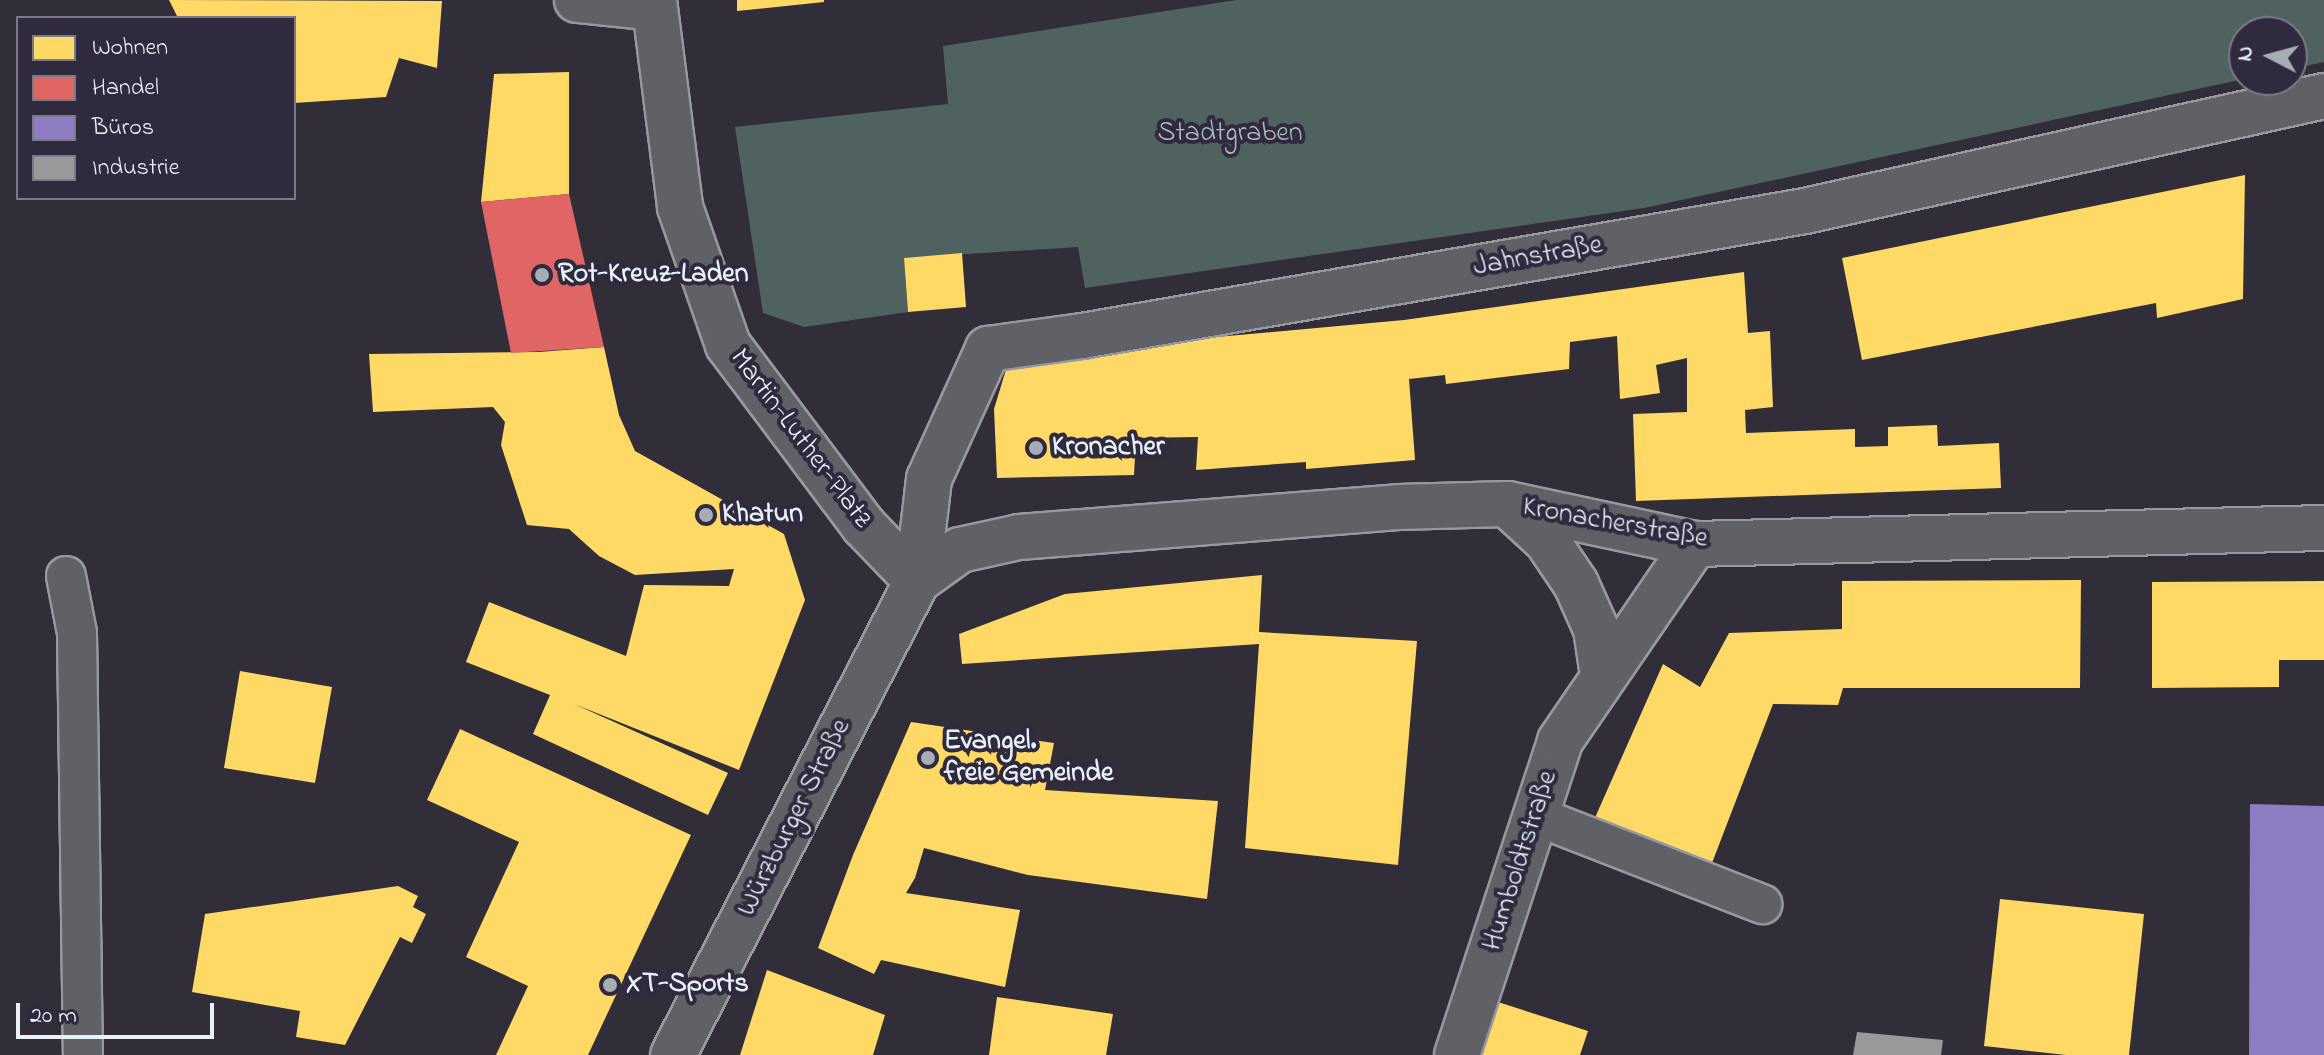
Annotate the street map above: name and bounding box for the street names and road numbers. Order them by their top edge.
street label: Jahnstraße [1471,229,1605,285]
street label: Martin-Luther-Platz [722,343,878,535]
street label: Kronacherstraße [1520,491,1710,557]
street label: Würzburger Straße [731,714,859,922]
street label: Humboldtstraße [1476,767,1566,955]

